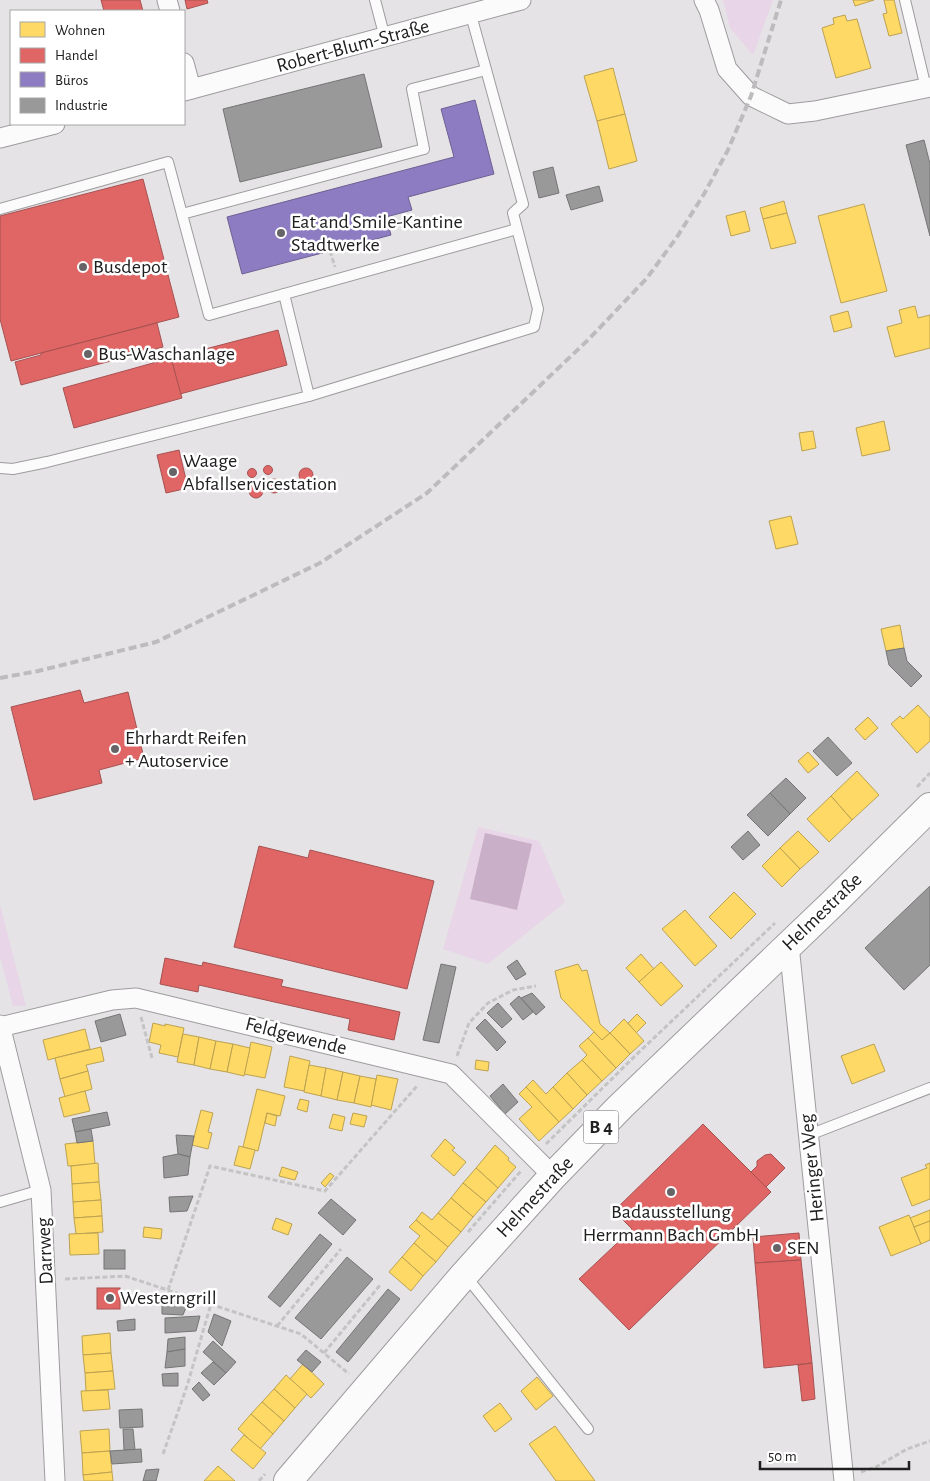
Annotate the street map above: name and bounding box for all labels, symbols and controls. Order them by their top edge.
legend [10,10,185,125]
street label: Robert-Blum-Straße [274,16,432,76]
text: Wohnen [55,23,105,38]
text: Handel [55,48,98,63]
text: Büros [55,73,88,88]
text: Industrie [55,98,108,113]
place label: Eat and Smile-Kantine Stadtwerke [291,212,463,255]
marker: Eat and Smile-Kantine Stadtwerke [275,227,287,239]
place label: Busdepot [93,257,168,277]
marker: Busdepot [77,261,89,273]
place label: Bus-Waschanlage [98,344,235,364]
marker: Bus-Waschanlage [82,348,94,360]
place label: Waage Abfallservicestation [183,451,337,494]
marker: Waage Abfallservicestation [167,466,179,478]
place label: Ehrhardt Reifen + Autoservice [125,728,247,771]
marker: Ehrhardt Reifen + Autoservice [109,743,121,755]
street label: Helmestraße [778,869,866,955]
street label: Feldgewende [243,1014,349,1058]
road number: B 4 [584,1110,618,1144]
street label: Heringer Weg [796,1113,828,1223]
street label: Helmestraße [493,1153,577,1241]
marker: Badausstellung Herrmann Bach GmbH [665,1186,677,1198]
place label: Badausstellung Herrmann Bach GmbH [583,1202,759,1245]
street label: Darrweg [33,1217,57,1285]
place label: SEN [787,1238,820,1258]
marker: SEN [771,1242,783,1254]
place label: Westerngrill [120,1288,217,1308]
marker: Westerngrill [104,1292,116,1304]
scale bar [760,1438,909,1470]
text: 50 m [768,1449,797,1464]

